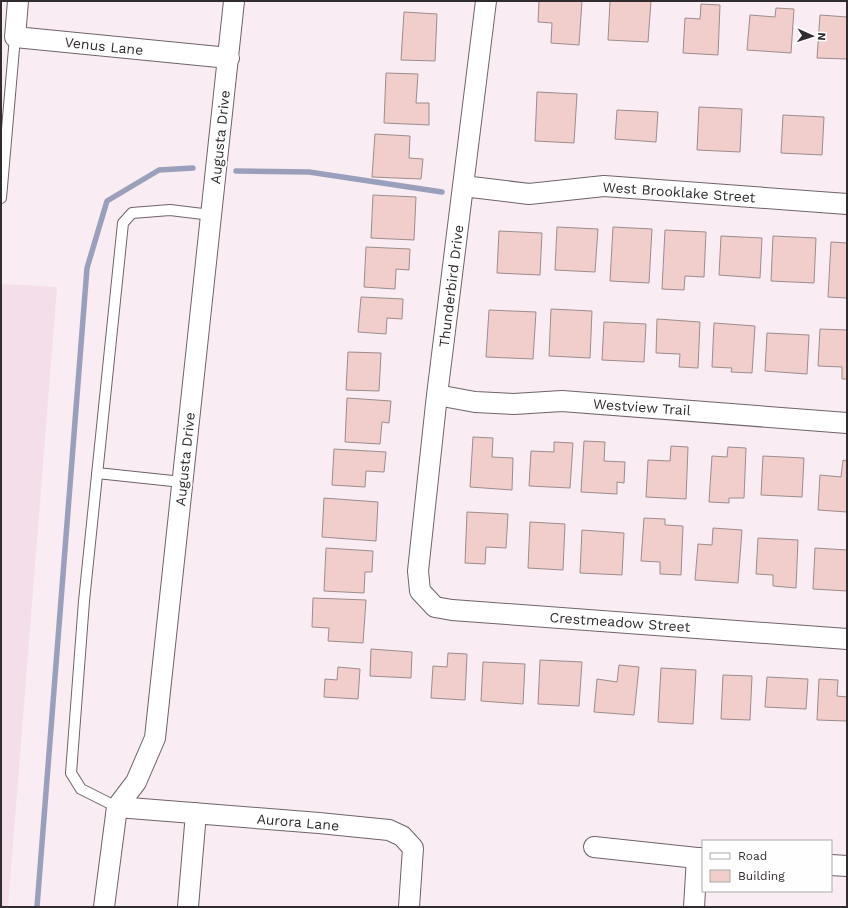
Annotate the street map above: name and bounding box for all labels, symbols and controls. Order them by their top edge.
north arrow [792,16,832,56]
text: N [815,32,828,41]
street label: Venus Lane [64,34,144,58]
street label: Augusta Drive [207,89,233,185]
street label: West Brooklake Street [602,179,756,205]
street label: Thunderbird Drive [436,224,466,348]
street label: Westview Trail [593,396,692,418]
street label: Augusta Drive [172,411,198,507]
street label: Crestmeadow Street [549,609,691,635]
street label: Aurora Lane [256,810,340,834]
legend [702,840,832,892]
text: Road [738,849,767,863]
text: Building [738,869,785,883]

